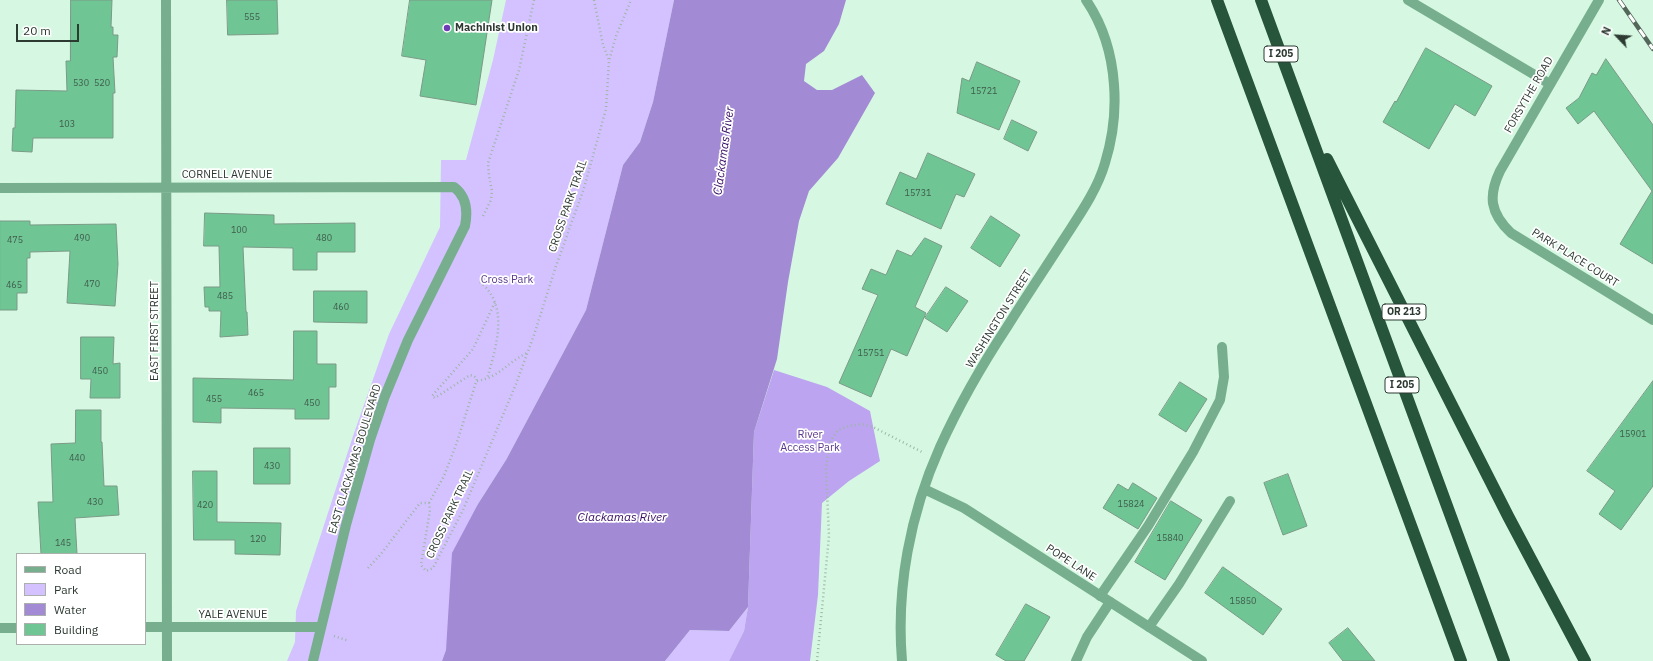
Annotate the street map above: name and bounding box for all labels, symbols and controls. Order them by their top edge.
house number: 555 [244,12,260,22]
scale bar [18,16,81,42]
north arrow [1597,16,1637,56]
place label: Machinist Union [455,21,538,35]
text: 20 m [23,23,51,38]
marker: Machinist Union [442,23,452,33]
text: N [1598,24,1614,37]
road number: I 205 [1264,46,1298,62]
street label: FORSYTHE ROAD [1502,55,1556,135]
house number: 530 [73,78,89,88]
house number: 520 [94,78,110,88]
house number: 15721 [971,86,997,96]
water label: Clackamas River [711,106,737,196]
house number: 103 [59,119,75,129]
street label: CROSS PARK TRAIL [546,158,590,254]
street label: CORNELL AVENUE [182,168,272,182]
house number: 15731 [905,188,931,198]
house number: 100 [231,225,247,235]
street label: PARK PLACE COURT [1529,226,1621,290]
house number: 490 [74,233,90,243]
house number: 480 [316,233,332,243]
house number: 475 [7,235,23,245]
street label: WASHINGTON STREET [963,267,1035,371]
park label: Cross Park [481,273,533,287]
house number: 470 [84,279,100,289]
house number: 465 [6,280,22,290]
street label: EAST FIRST STREET [148,281,162,381]
house number: 485 [217,291,233,301]
house number: 460 [333,302,349,312]
road number: OR 213 [1382,304,1426,320]
house number: 15751 [858,348,884,358]
house number: 450 [92,366,108,376]
road number: I 205 [1385,377,1419,393]
street label: EAST CLACKAMAS BOULEVARD [326,383,384,535]
house number: 465 [248,388,264,398]
house number: 455 [206,394,222,404]
house number: 450 [304,398,320,408]
park label: River Access Park [780,428,840,454]
house number: 15901 [1620,429,1646,439]
house number: 440 [69,453,85,463]
house number: 430 [264,461,280,471]
street label: CROSS PARK TRAIL [424,467,476,561]
house number: 430 [87,497,103,507]
house number: 15824 [1118,499,1144,509]
house number: 420 [197,500,213,510]
water label: Clackamas River [578,511,666,525]
house number: 15840 [1157,533,1183,543]
house number: 120 [250,534,266,544]
house number: 145 [55,538,71,548]
street label: POPE LANE [1043,542,1099,584]
legend [16,553,146,645]
text: Road [54,562,82,577]
text: Park [54,582,78,597]
house number: 15850 [1230,596,1256,606]
text: Water [54,602,86,617]
street label: YALE AVENUE [199,608,267,622]
text: Building [54,622,98,637]

